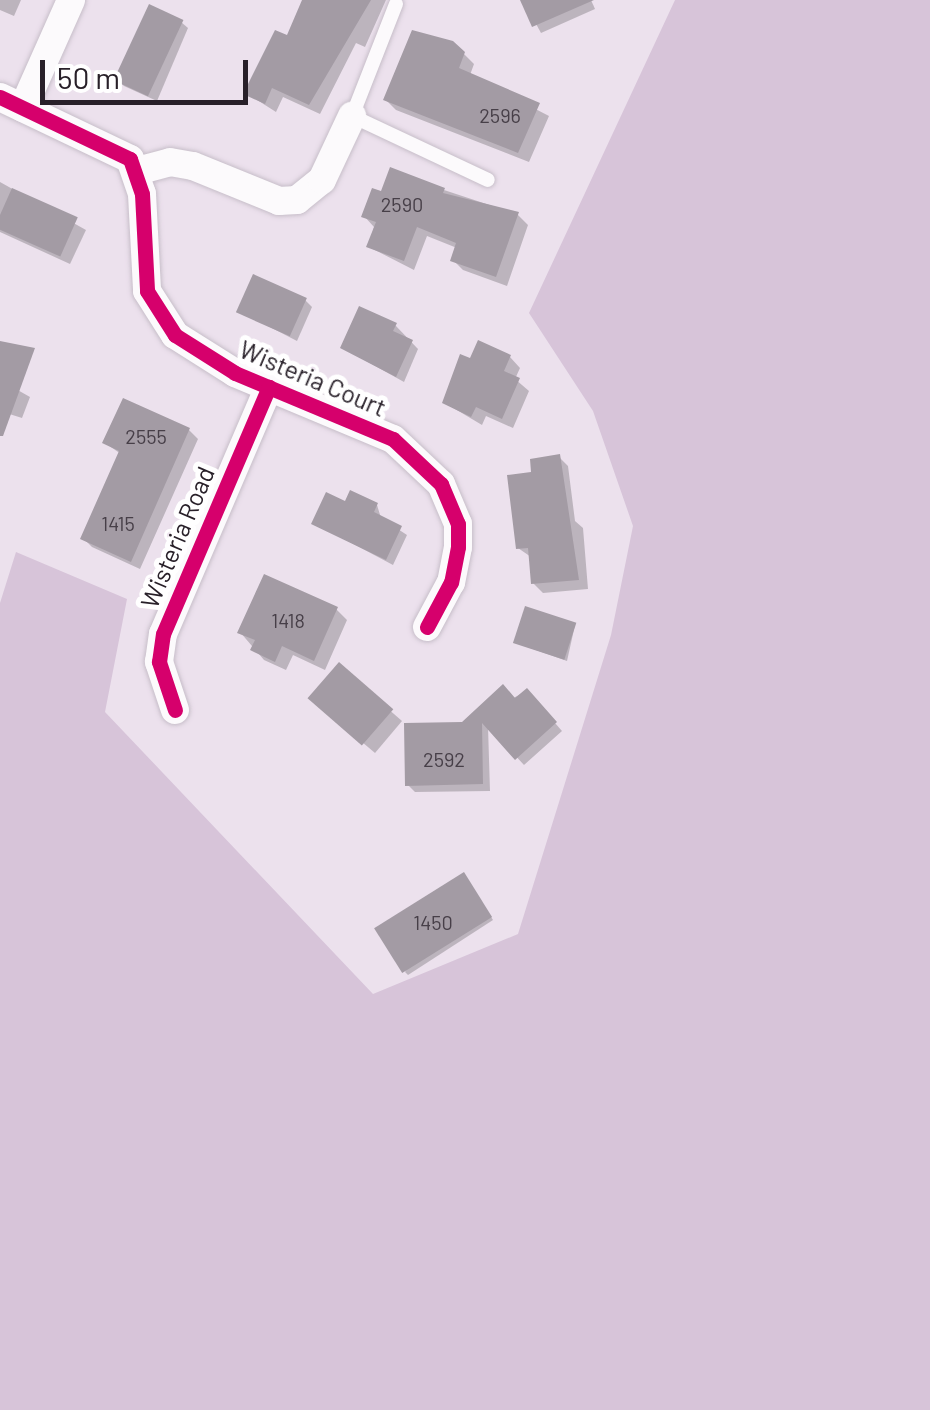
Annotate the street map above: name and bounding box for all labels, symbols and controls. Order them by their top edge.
scale bar [45,40,252,102]
text: 50 m [57,59,120,95]
house number: 2596 [479,103,521,127]
house number: 2590 [381,192,423,216]
street label: Wisteria Court [235,334,391,422]
house number: 2555 [125,424,167,448]
street label: Wisteria Road [134,462,220,612]
house number: 1415 [101,511,135,535]
house number: 1418 [271,608,305,632]
house number: 2592 [423,747,465,771]
house number: 1450 [413,910,453,934]

